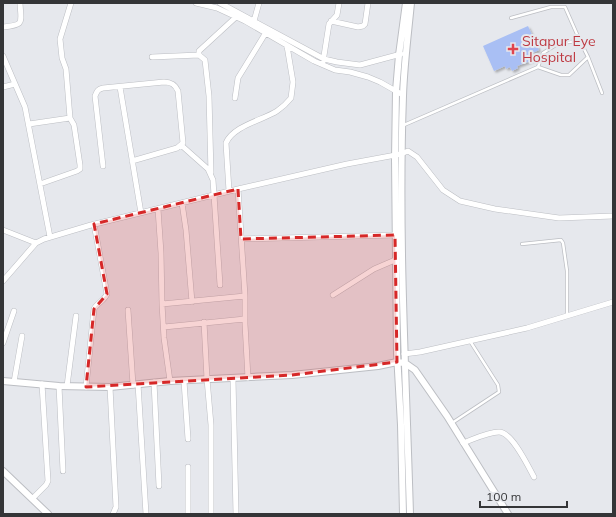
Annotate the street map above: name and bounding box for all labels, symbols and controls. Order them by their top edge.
place label: Sitapur Eye Hospital [522,32,596,66]
marker: Sitapur Eye Hospital [507,43,519,55]
scale bar [480,483,567,509]
text: 100 m [486,489,521,504]

